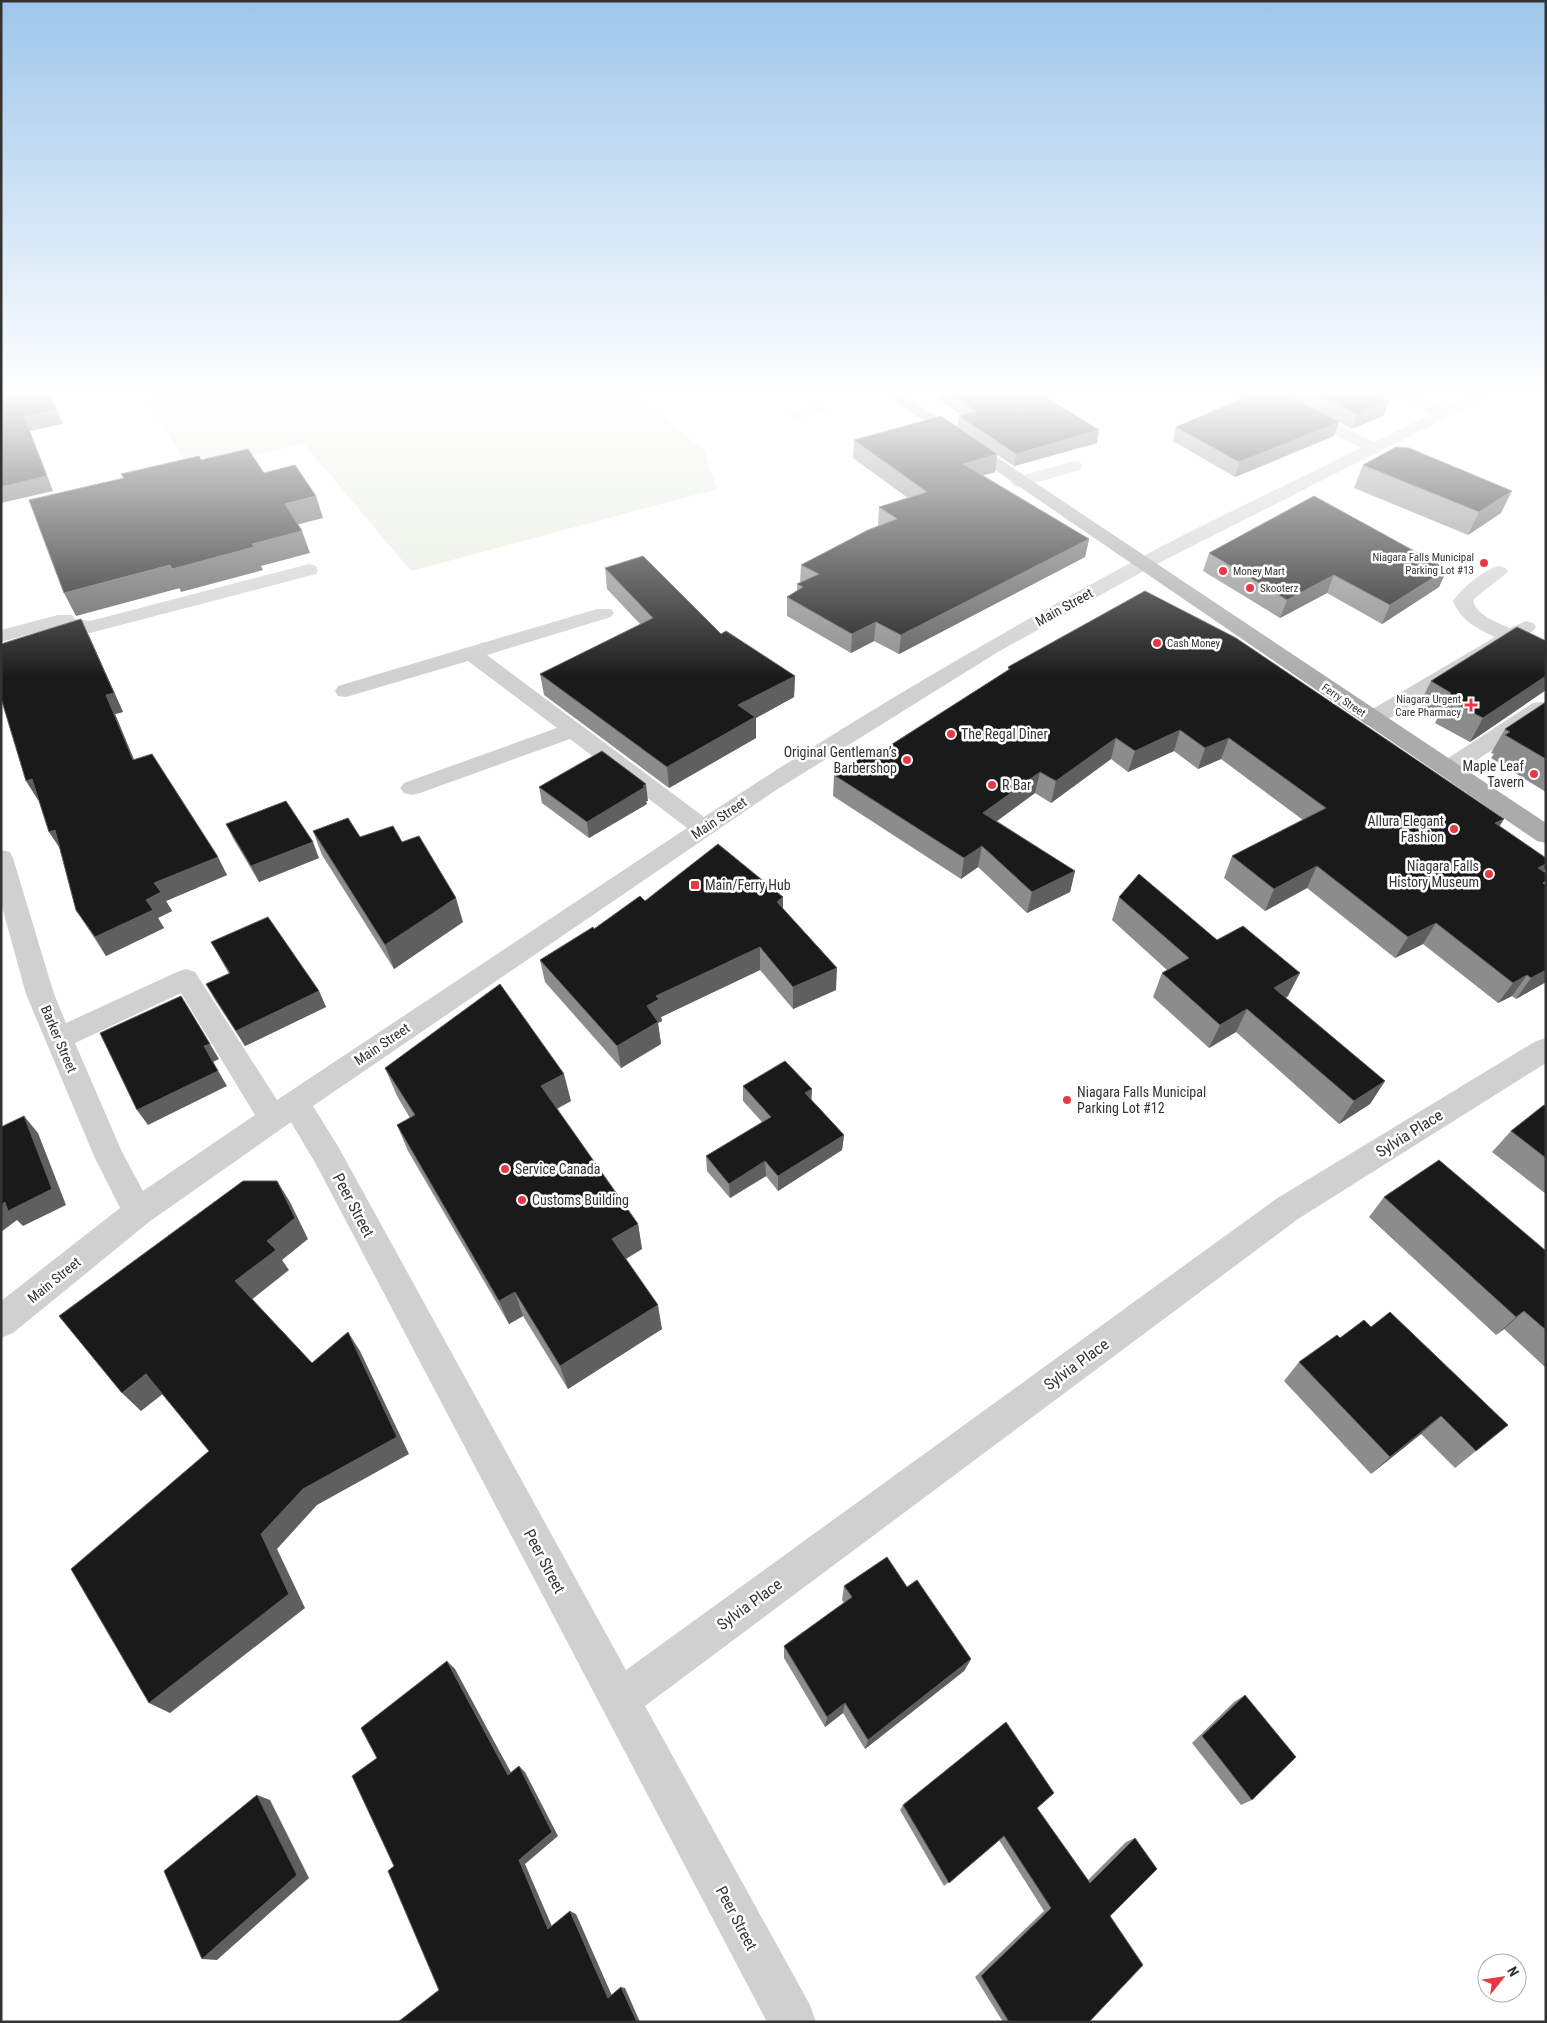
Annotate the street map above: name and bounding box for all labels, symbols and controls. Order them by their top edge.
place label: Niagara Falls Municipal Parking Lot #13 [1372,551,1474,577]
marker: Niagara Falls Municipal Parking Lot #13 [1478,557,1490,569]
marker: Money Mart [1217,565,1229,577]
place label: Money Mart [1233,565,1285,578]
marker: Skooterz [1244,582,1256,594]
place label: Skooterz [1260,582,1298,595]
street label: Main Street [1032,585,1096,629]
marker: Cash Money [1151,637,1163,649]
place label: Cash Money [1167,637,1221,650]
street label: Ferry Street [1319,681,1368,720]
place label: Niagara Urgent Care Pharmacy [1395,693,1461,719]
marker: Niagara Urgent Care Pharmacy [1465,699,1477,711]
place label: The Regal Diner [961,726,1048,742]
marker: The Regal Diner [945,728,957,740]
place label: Original Gentleman’s Barbershop [784,744,897,776]
marker: Original Gentleman’s Barbershop [901,754,913,766]
place label: Maple Leaf Tavern [1462,758,1525,790]
marker: Maple Leaf Tavern [1528,768,1540,780]
place label: R Bar [1002,777,1031,793]
marker: R Bar [986,779,998,791]
street label: Main Street [688,794,750,842]
place label: Allura Elegant Fashion [1368,813,1444,845]
marker: Allura Elegant Fashion [1448,823,1460,835]
place label: Niagara Falls History Museum [1389,858,1479,890]
marker: Niagara Falls History Museum [1483,868,1495,880]
place label: Main/Ferry Hub [705,877,791,893]
marker: Main/Ferry Hub [689,879,701,891]
street label: Barker Street [38,1003,80,1075]
street label: Main Street [351,1020,413,1068]
place label: Niagara Falls Municipal Parking Lot #12 [1077,1084,1206,1116]
marker: Niagara Falls Municipal Parking Lot #12 [1061,1094,1073,1106]
street label: Sylvia Place [1372,1105,1446,1162]
place label: Service Canada [515,1161,600,1177]
marker: Service Canada [499,1163,511,1175]
street label: Peer Street [329,1170,378,1241]
place label: Customs Building [532,1192,629,1208]
marker: Customs Building [516,1194,528,1206]
street label: Main Street [24,1254,84,1306]
street label: Sylvia Place [1040,1335,1112,1394]
street label: Peer Street [520,1526,569,1597]
street label: Sylvia Place [713,1575,785,1634]
street label: Peer Street [712,1883,761,1954]
north arrow [1477,1953,1527,2003]
text: N [1504,1964,1522,1979]

